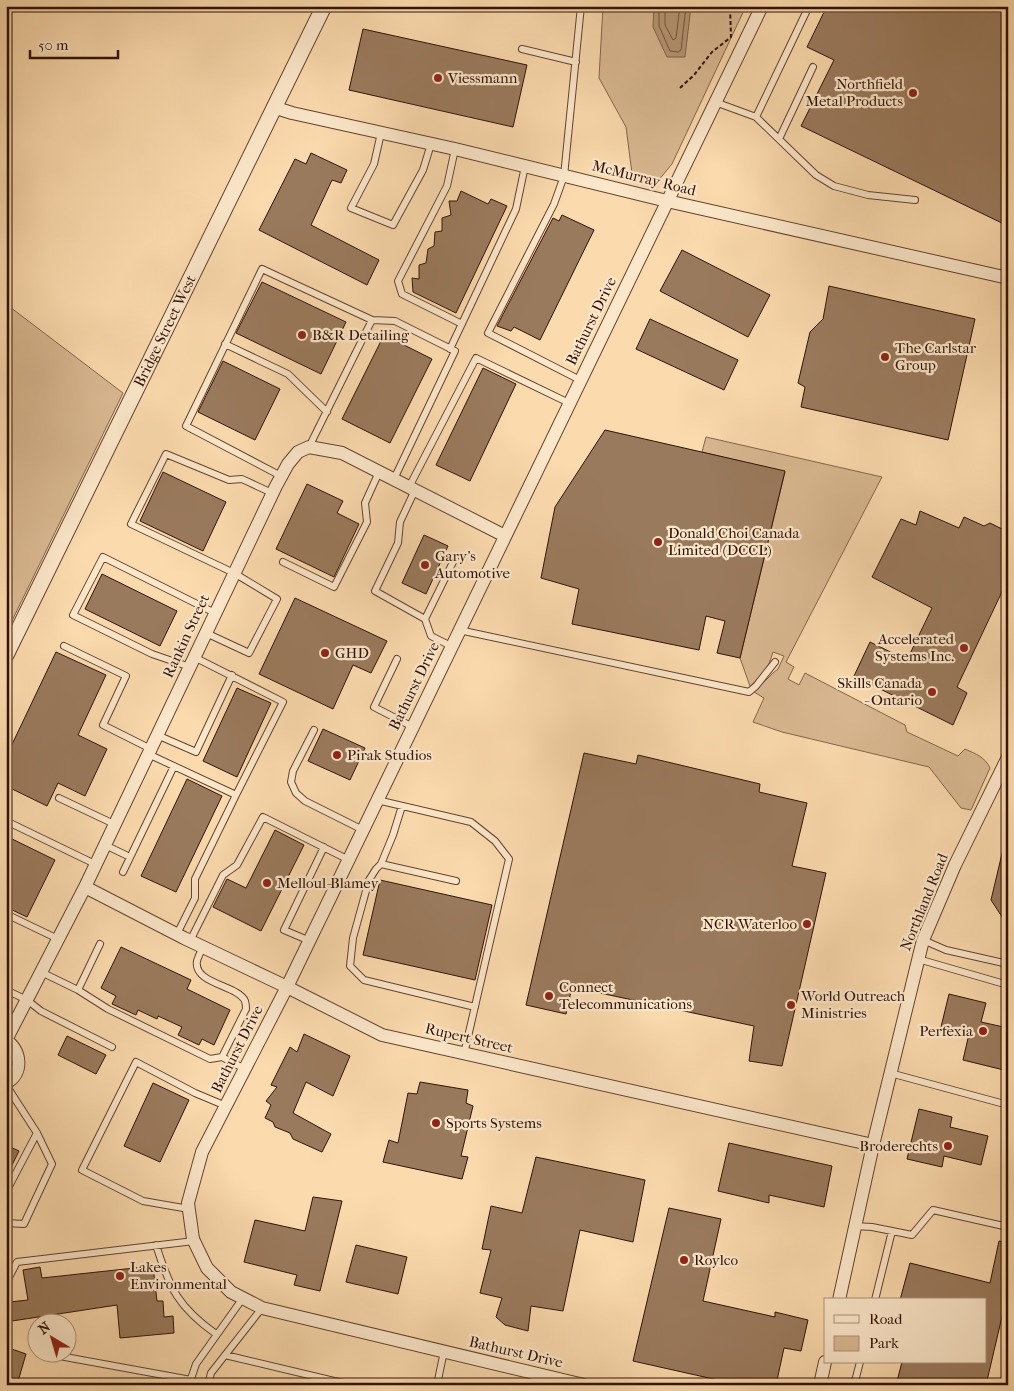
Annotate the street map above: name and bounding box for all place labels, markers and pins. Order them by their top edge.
place label: Viessmann [447,69,518,87]
marker: Viessmann [432,72,444,84]
place label: Northfield Metal Products [805,75,904,110]
marker: Northfield Metal Products [907,87,919,99]
place label: B&R Detailing [312,326,410,344]
marker: B&R Detailing [296,329,308,341]
place label: The Carlstar Group [895,339,977,374]
marker: The Carlstar Group [879,351,891,363]
place label: Donald Choi Canada Limited (DCCL) [668,524,800,559]
marker: Donald Choi Canada Limited (DCCL) [652,536,664,548]
place label: Gary's Automotive [434,547,511,582]
marker: Gary's Automotive [419,559,431,571]
place label: Accelerated Systems Inc. [875,630,955,665]
marker: Accelerated Systems Inc. [958,642,970,654]
place label: GHD [335,644,369,662]
marker: GHD [319,647,331,659]
place label: Skills Canada - Ontario [837,674,923,709]
marker: Skills Canada - Ontario [926,686,938,698]
place label: Pirak Studios [347,746,432,764]
marker: Pirak Studios [331,749,343,761]
place label: Melloul-Blamey [277,874,380,892]
marker: Melloul-Blamey [261,877,273,889]
place label: NCR Waterloo [703,915,797,933]
marker: NCR Waterloo [801,918,813,930]
place label: Connect Telecommunications [559,978,693,1013]
place label: World Outreach Ministries [800,987,906,1022]
marker: Connect Telecommunications [543,990,555,1002]
marker: World Outreach Ministries [785,999,797,1011]
place label: Perfexia [919,1022,974,1040]
marker: Perfexia [977,1025,989,1037]
place label: Sports Systems [446,1114,542,1132]
marker: Sports Systems [430,1117,442,1129]
place label: Broderechts [859,1137,938,1155]
marker: Broderechts [942,1140,954,1152]
place label: Roylco [694,1251,738,1269]
marker: Roylco [678,1254,690,1266]
place label: Lakes Environmental [130,1258,227,1293]
marker: Lakes Environmental [114,1270,126,1282]

